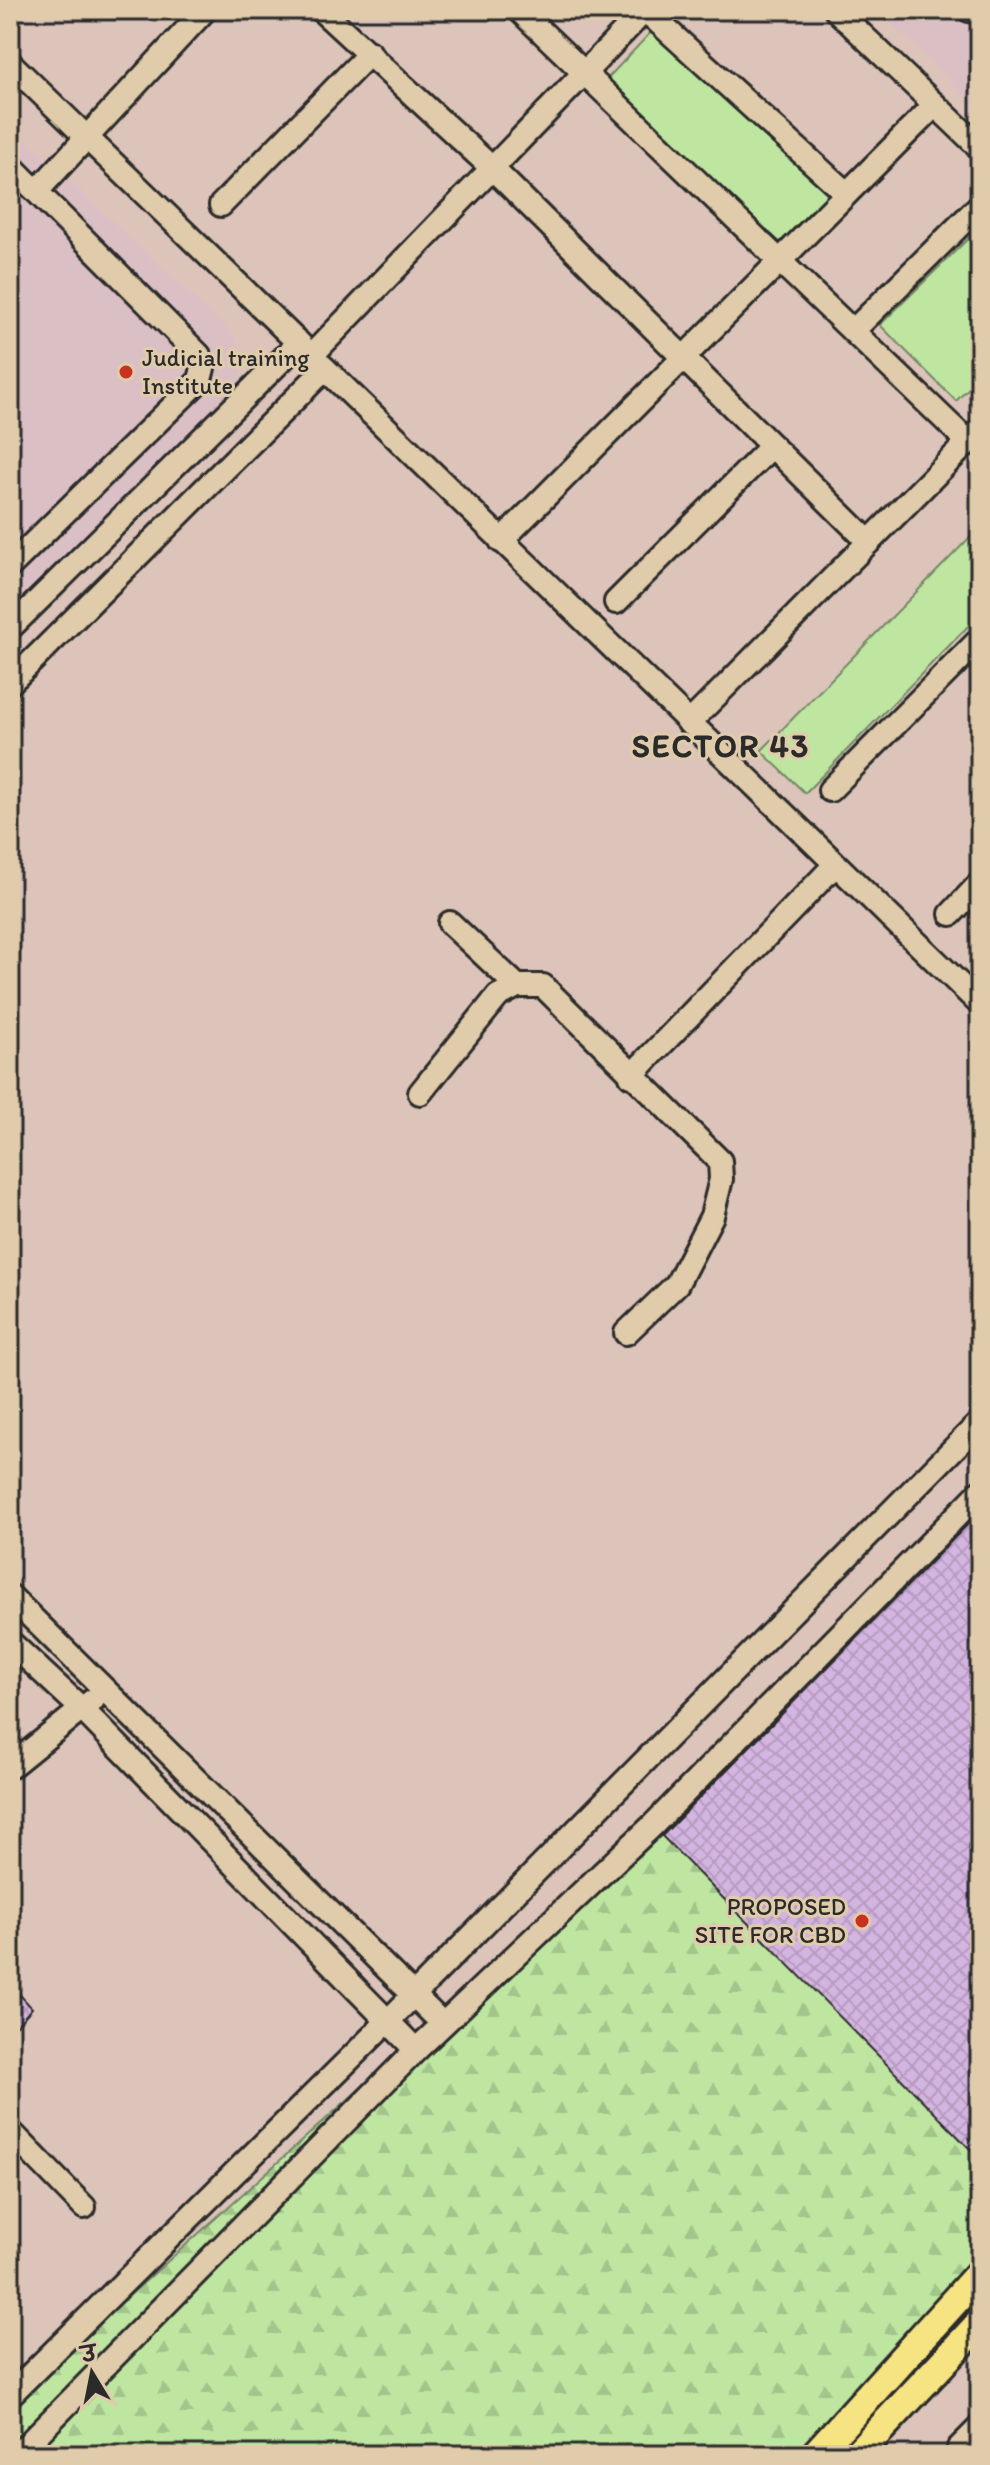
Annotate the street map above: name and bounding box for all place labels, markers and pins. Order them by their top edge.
place label: Judicial training Institute [142,343,310,400]
marker: Judicial training Institute [117,363,135,381]
place label: PROPOSED SITE FOR CBD [695,1892,846,1949]
marker: PROPOSED SITE FOR CBD [853,1912,871,1930]

